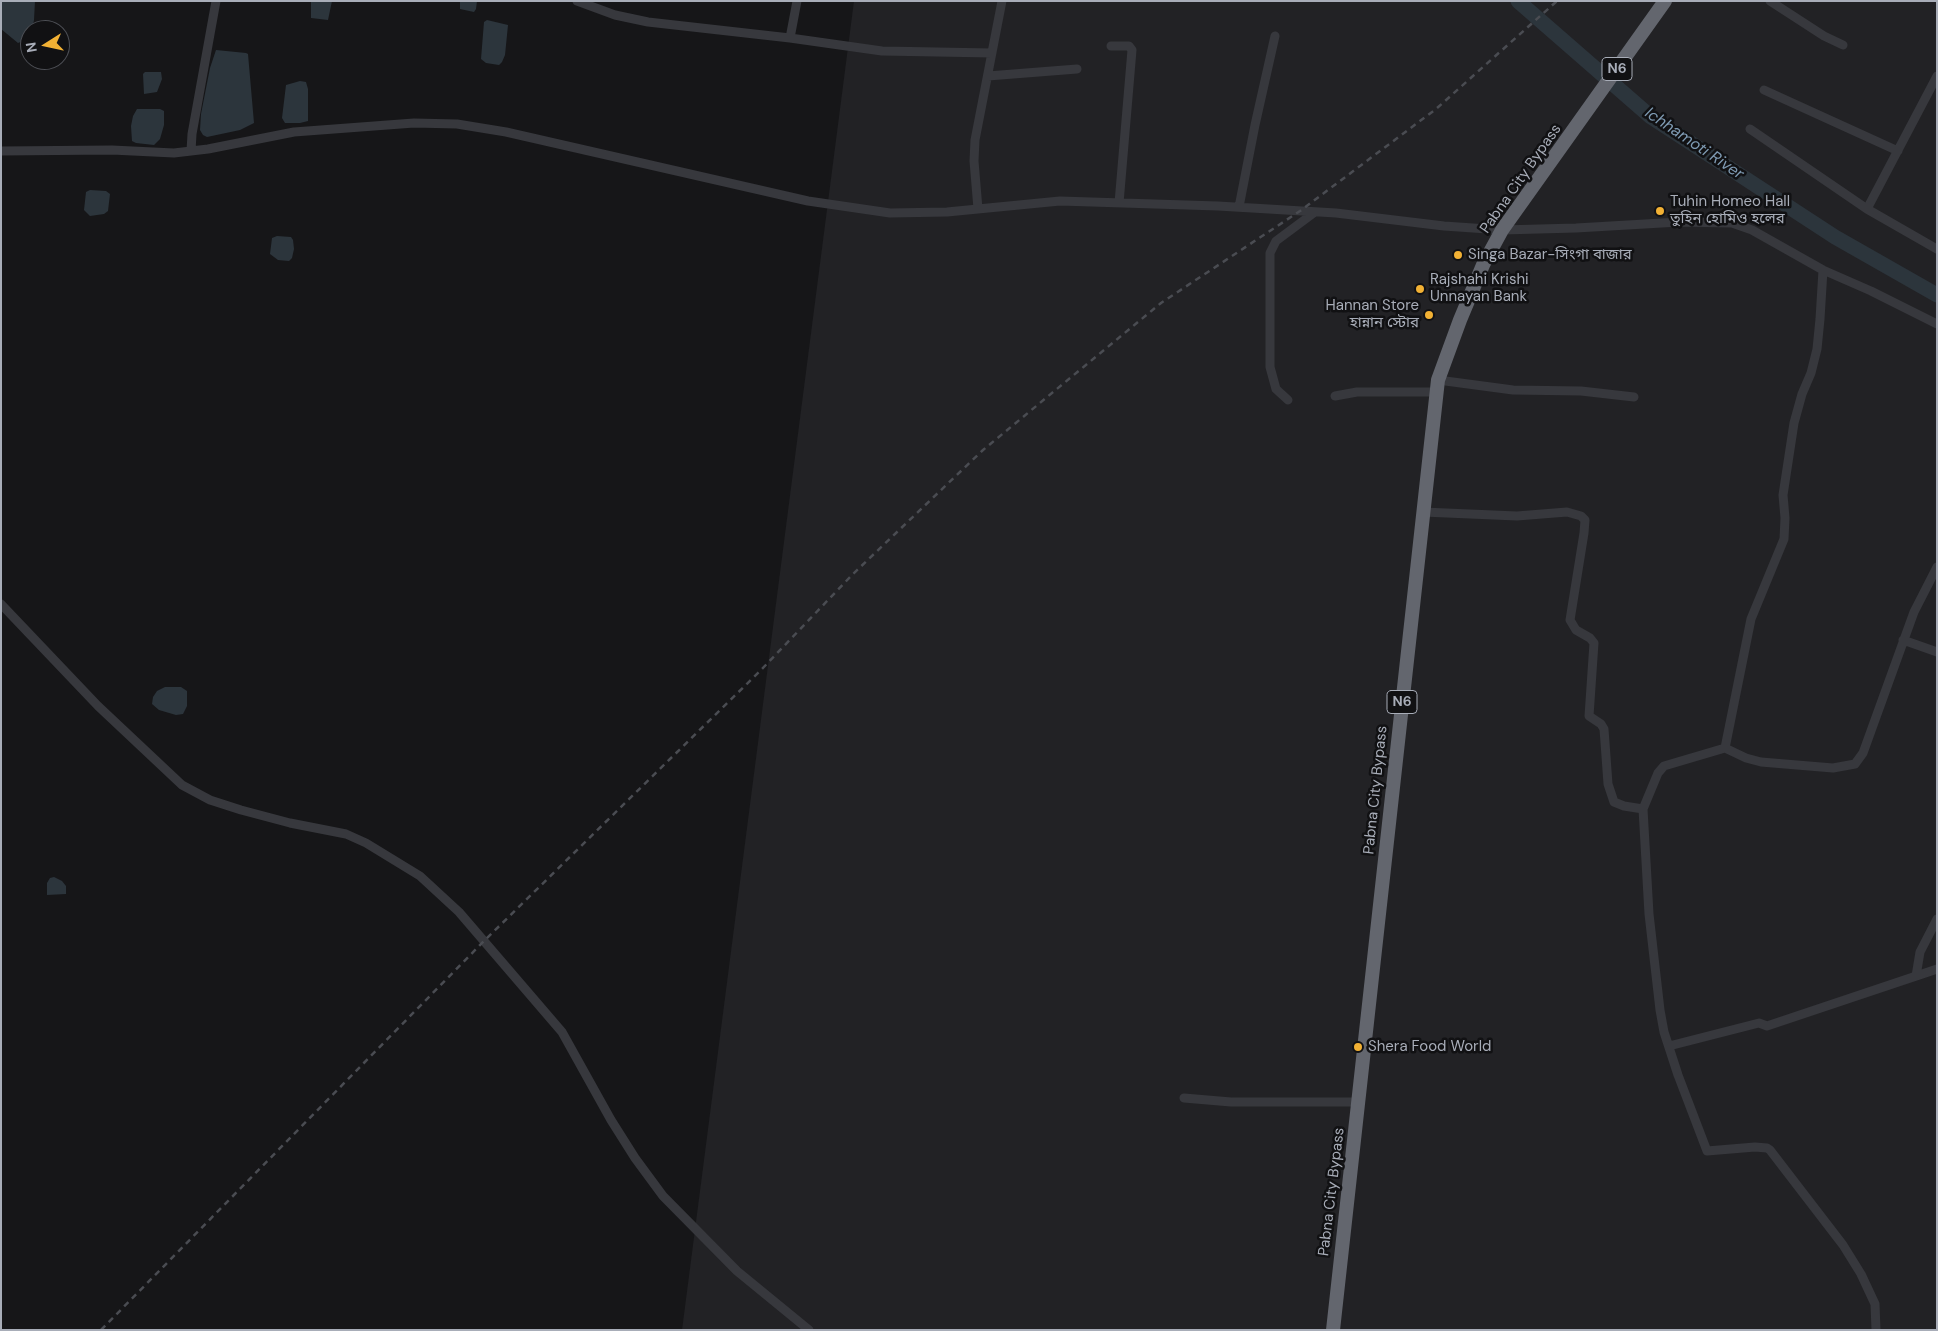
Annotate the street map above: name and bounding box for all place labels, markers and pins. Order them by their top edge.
place label: Tuhin Homeo Hall তুহিন হোমিও হলের [1670,193,1790,228]
marker: Tuhin Homeo Hall তুহিন হোমিও হলের [1654,205,1666,217]
place label: Singa Bazar-সিংগা বাজার [1468,246,1632,264]
marker: Singa Bazar-সিংগা বাজার [1452,249,1464,261]
place label: Rajshahi Krishi Unnayan Bank [1430,271,1529,306]
marker: Rajshahi Krishi Unnayan Bank [1414,283,1426,295]
place label: Hannan Store হান্নান স্টোর [1326,297,1419,332]
marker: Hannan Store হান্নান স্টোর [1423,309,1435,321]
place label: Shera Food World [1368,1038,1491,1056]
marker: Shera Food World [1352,1041,1364,1053]

